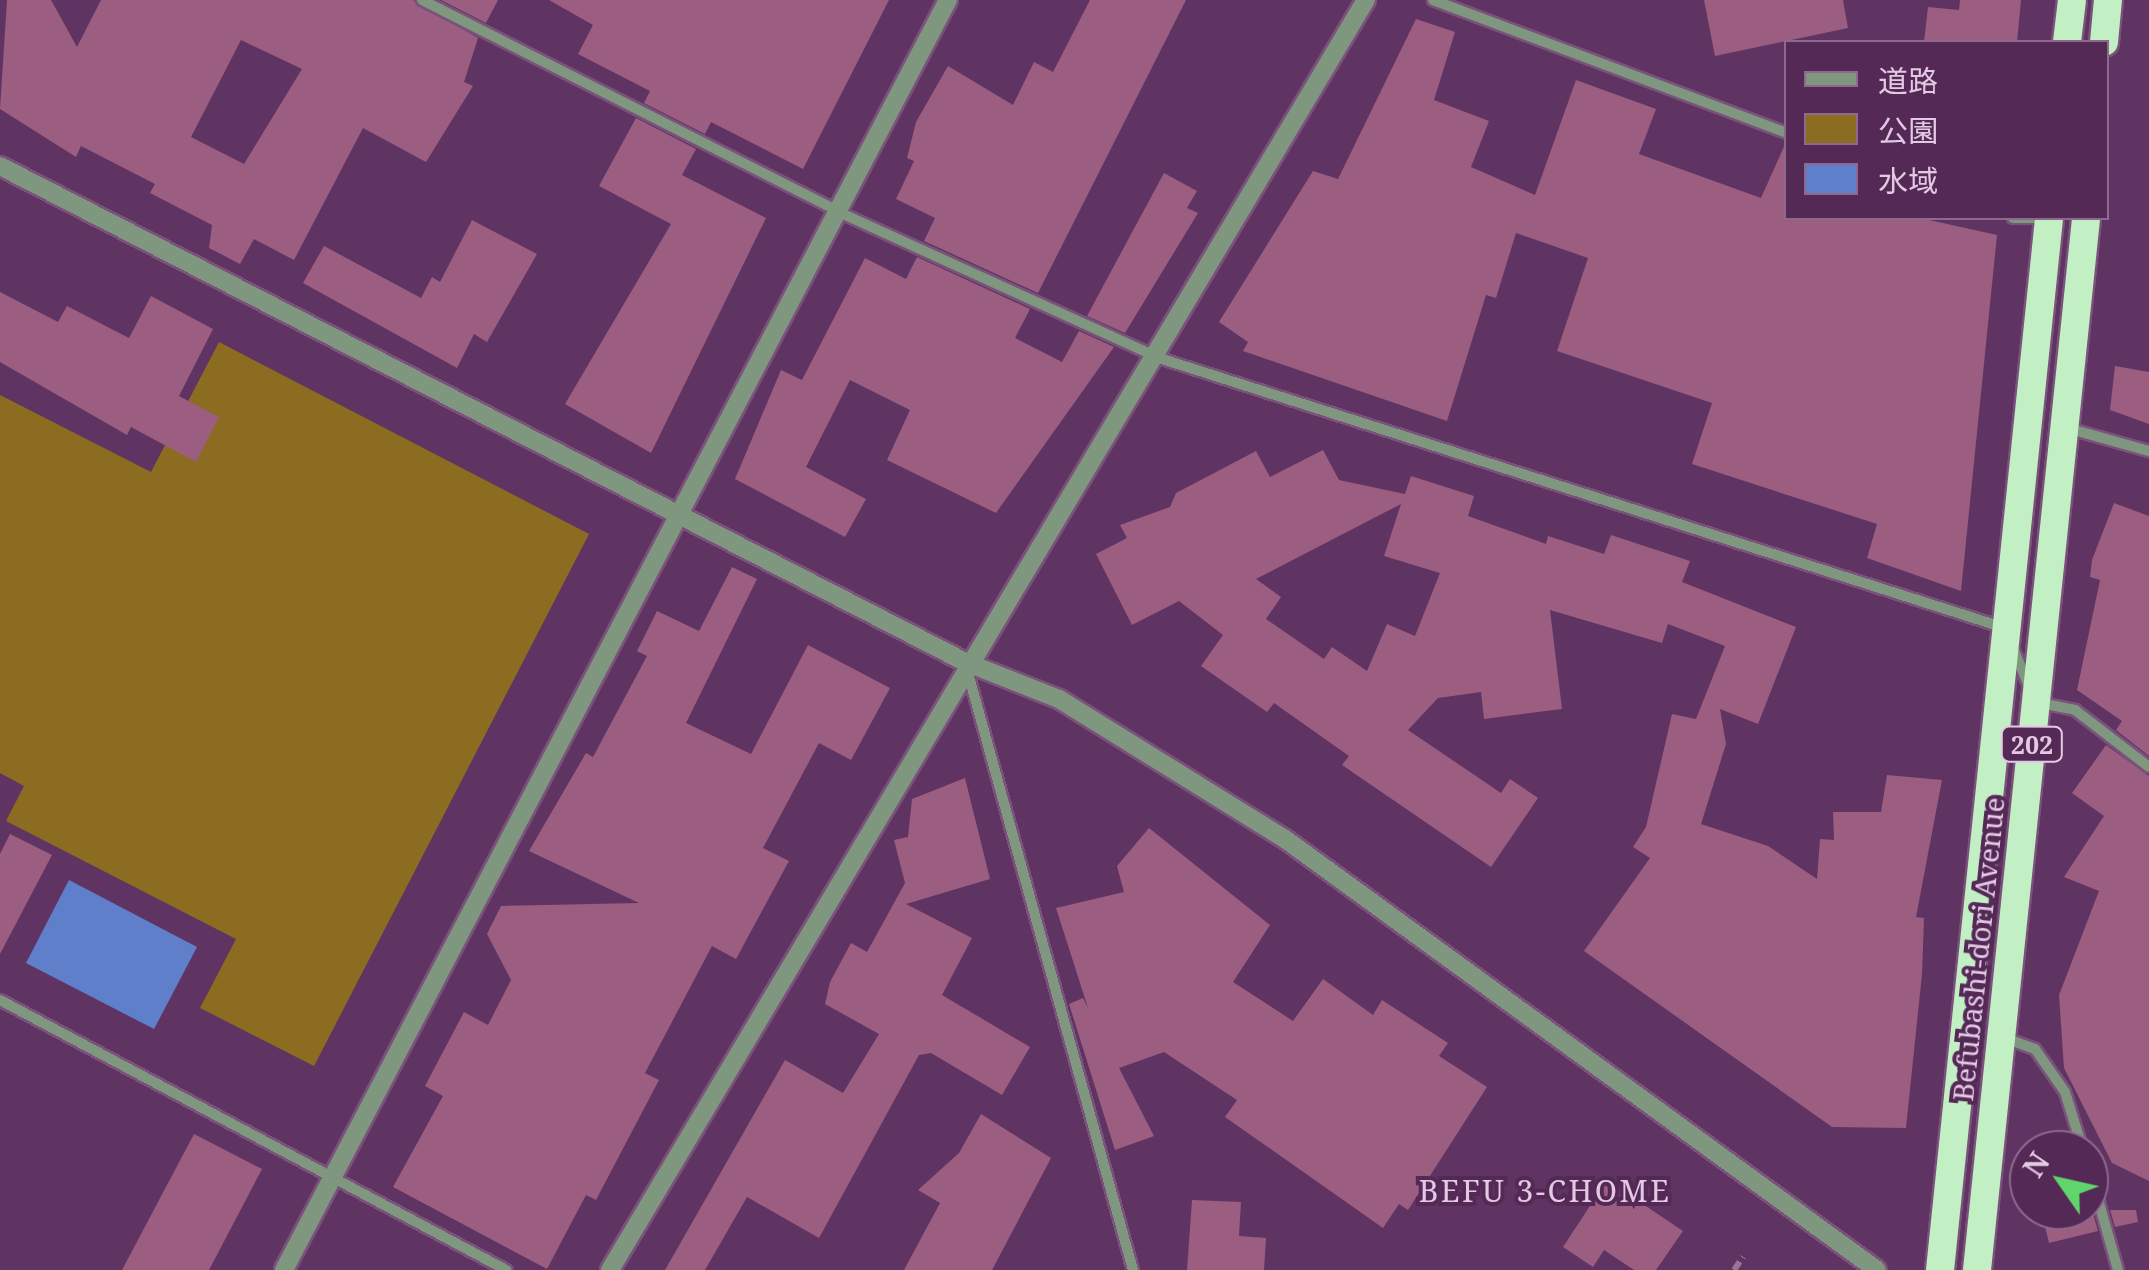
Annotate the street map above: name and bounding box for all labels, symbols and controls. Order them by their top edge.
legend [1784,40,2109,220]
text: 道路 [1878,60,1938,101]
text: 公園 [1878,110,1938,151]
text: 水域 [1878,160,1938,201]
road number: 202 [2000,724,2064,764]
street label: Befubashi-dori Avenue [1945,795,2011,1103]
north arrow [2009,1130,2109,1230]
text: N [2014,1145,2058,1184]
district label: BEFU 3-CHOME [1419,1173,1671,1209]

